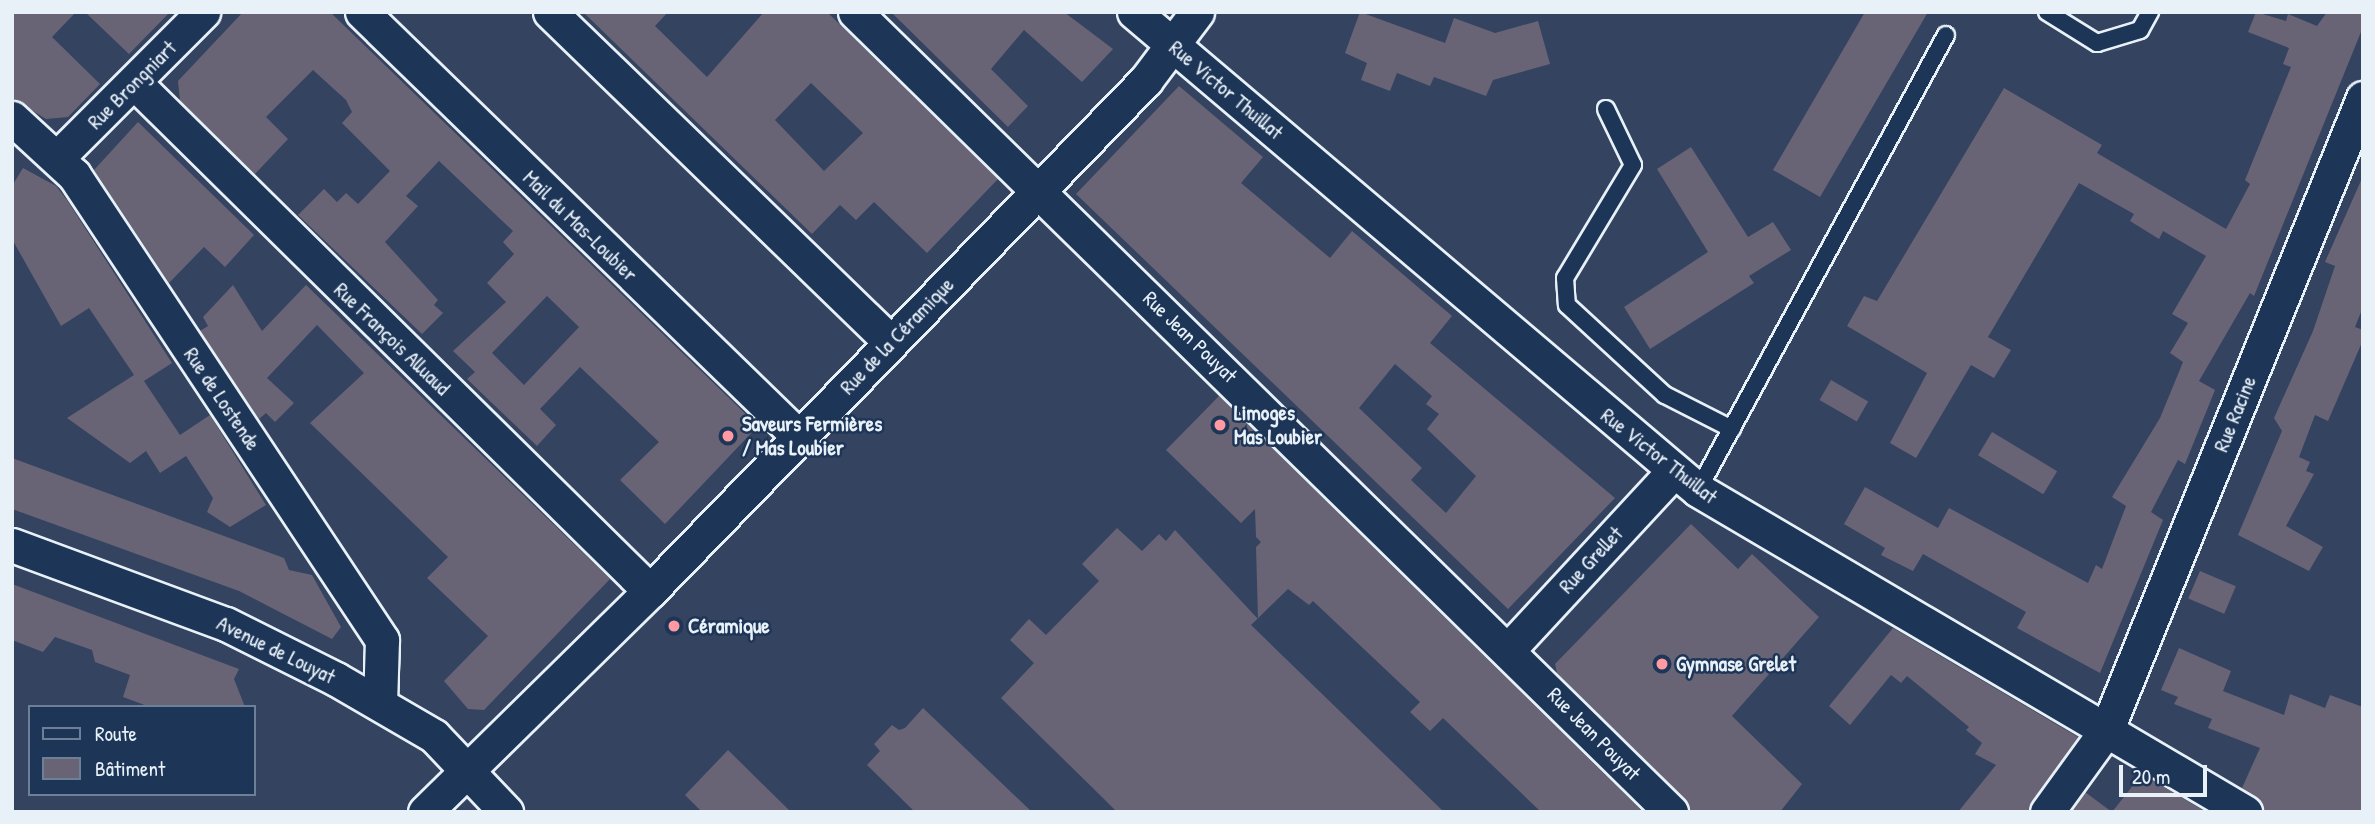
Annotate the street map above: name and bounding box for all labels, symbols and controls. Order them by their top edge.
street label: Rue Brongniart [82,35,182,135]
street label: Rue Victor Thuillat [1164,35,1288,145]
street label: Mail du Mas-Loubier [518,165,642,287]
street label: Rue de la Céramique [835,272,959,400]
street label: Rue François Alluaud [329,277,455,401]
street label: Rue Jean Pouyat [1138,286,1242,388]
street label: Rue de Lostende [178,343,266,455]
street label: Rue Racine [2208,372,2262,456]
place label: Limoges Mas Loubier [1234,400,1322,450]
street label: Rue Victor Thuillat [1596,403,1722,509]
place label: Saveurs Fermières / Mas Loubier [742,411,882,461]
marker: Limoges Mas Loubier [1212,417,1228,433]
marker: Saveurs Fermières / Mas Loubier [720,428,736,444]
street label: Rue Grellet [1554,521,1628,599]
street label: Avenue de Louyat [213,611,339,689]
place label: Céramique [688,613,770,639]
marker: Céramique [666,618,682,634]
place label: Gymnase Grelet [1676,651,1796,677]
marker: Gymnase Grelet [1654,656,1670,672]
street label: Rue Jean Pouyat [1542,682,1646,786]
legend [28,705,256,796]
text: Route [95,719,137,748]
scale bar [2123,750,2210,794]
text: Bâtiment [95,754,165,783]
text: 20 m [2132,762,2170,791]

